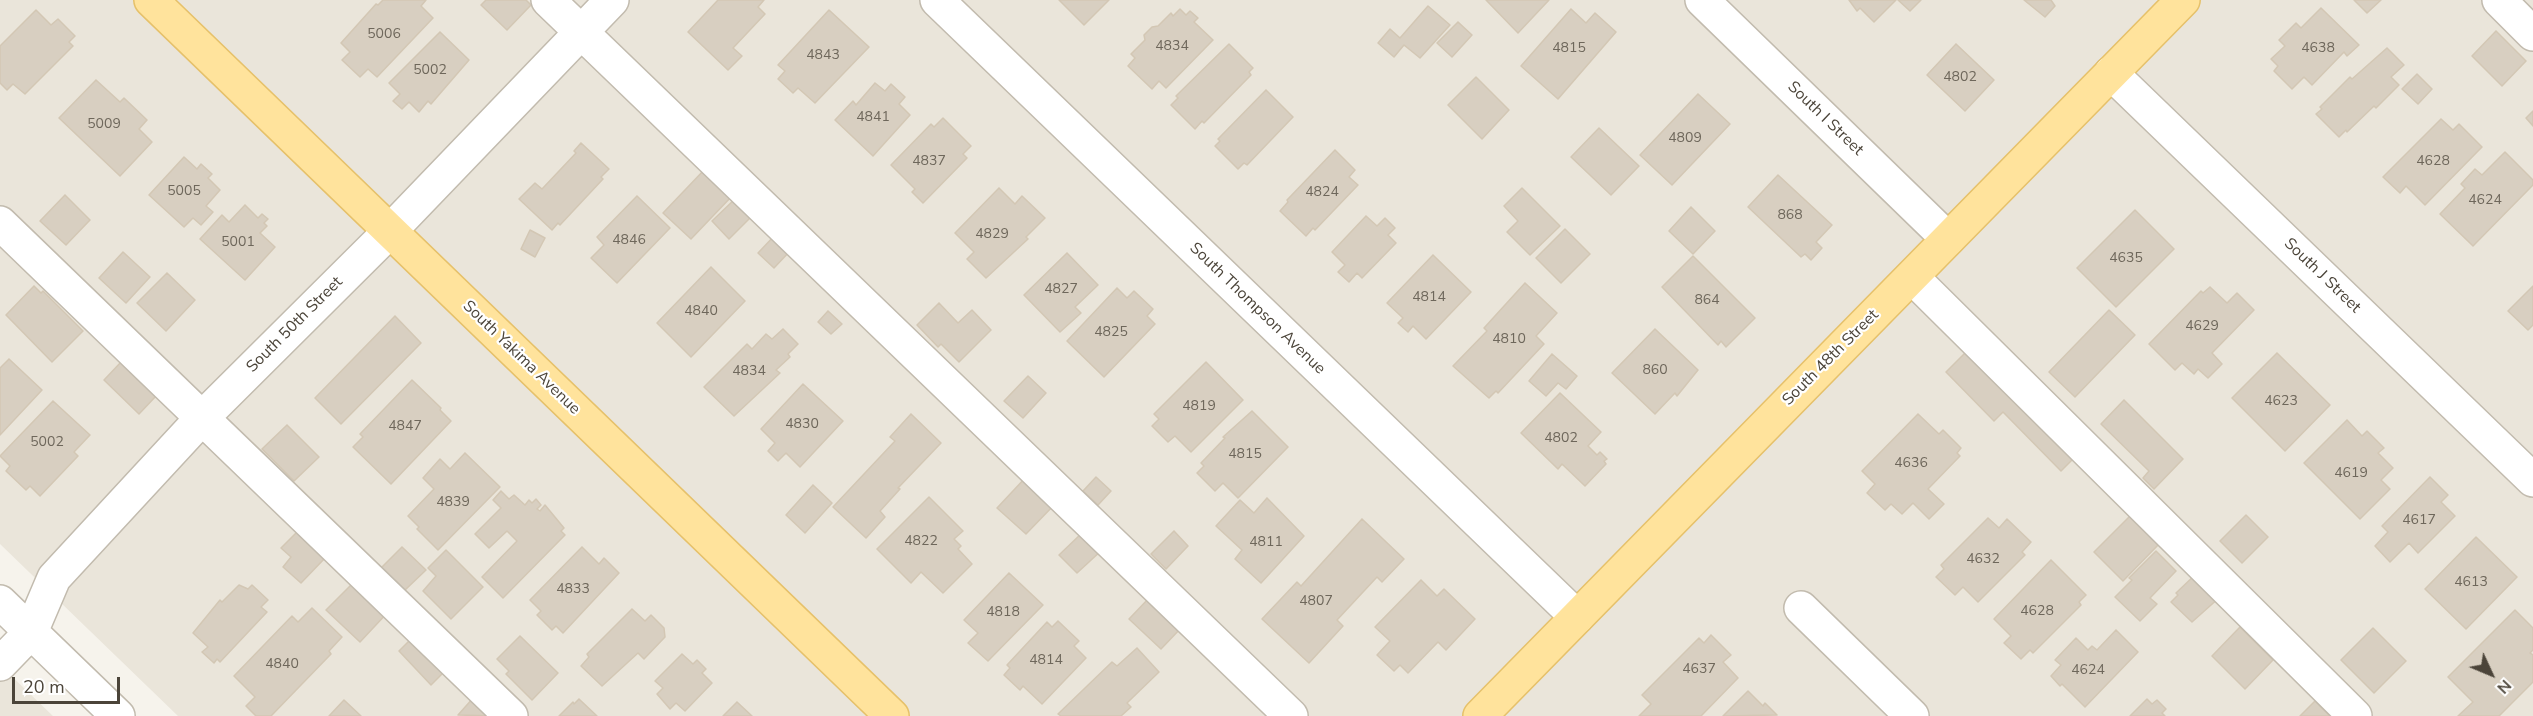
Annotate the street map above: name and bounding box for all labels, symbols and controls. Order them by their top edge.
house number: 5006 [367,27,401,43]
house number: 4834 [1155,39,1189,55]
house number: 4815 [1552,41,1586,57]
house number: 4638 [2301,41,2335,57]
house number: 4843 [806,48,840,64]
house number: 5002 [413,63,447,79]
house number: 4802 [1943,70,1977,86]
street label: South I Street [1783,78,1867,160]
house number: 4841 [856,110,890,126]
house number: 5009 [87,117,121,133]
house number: 4809 [1668,131,1702,147]
house number: 4837 [912,154,946,170]
house number: 4628 [2416,154,2450,170]
house number: 5005 [167,184,201,200]
house number: 4824 [1305,185,1339,201]
house number: 4624 [2468,193,2502,209]
house number: 868 [1777,208,1803,224]
house number: 4829 [975,227,1009,243]
house number: 4846 [612,233,646,249]
house number: 5001 [221,235,255,251]
street label: South J Street [2280,235,2364,317]
street label: South Thompson Avenue [1185,239,1329,379]
house number: 4635 [2109,251,2143,267]
street label: South 50th Street [243,273,347,377]
house number: 4827 [1044,282,1078,298]
house number: 4814 [1412,290,1446,306]
house number: 864 [1694,293,1720,309]
street label: South Yakima Avenue [458,297,584,419]
house number: 4840 [684,304,718,320]
street label: South 48th Street [1779,306,1883,410]
house number: 4629 [2185,319,2219,335]
house number: 4825 [1094,325,1128,341]
house number: 4810 [1492,332,1526,348]
house number: 860 [1642,363,1668,379]
house number: 4834 [732,364,766,380]
house number: 4623 [2264,394,2298,410]
house number: 4819 [1182,399,1216,415]
house number: 4830 [785,417,819,433]
house number: 4847 [388,419,422,435]
house number: 4802 [1544,431,1578,447]
house number: 5002 [30,435,64,451]
house number: 4815 [1228,447,1262,463]
house number: 4636 [1894,456,1928,472]
house number: 4619 [2334,466,2368,482]
house number: 4839 [436,495,470,511]
house number: 4617 [2402,513,2436,529]
house number: 4822 [904,534,938,550]
house number: 4811 [1249,535,1283,551]
house number: 4632 [1966,552,2000,568]
house number: 4613 [2454,575,2488,591]
house number: 4833 [556,582,590,598]
house number: 4807 [1299,594,1333,610]
house number: 4628 [2020,604,2054,620]
house number: 4818 [986,605,1020,621]
north arrow [2461,644,2521,704]
house number: 4814 [1029,653,1063,669]
house number: 4840 [265,657,299,673]
house number: 4637 [1682,662,1716,678]
house number: 4624 [2071,663,2105,679]
scale bar [15,665,123,703]
text: 20 m [23,675,65,699]
text: N [2492,675,2516,698]

